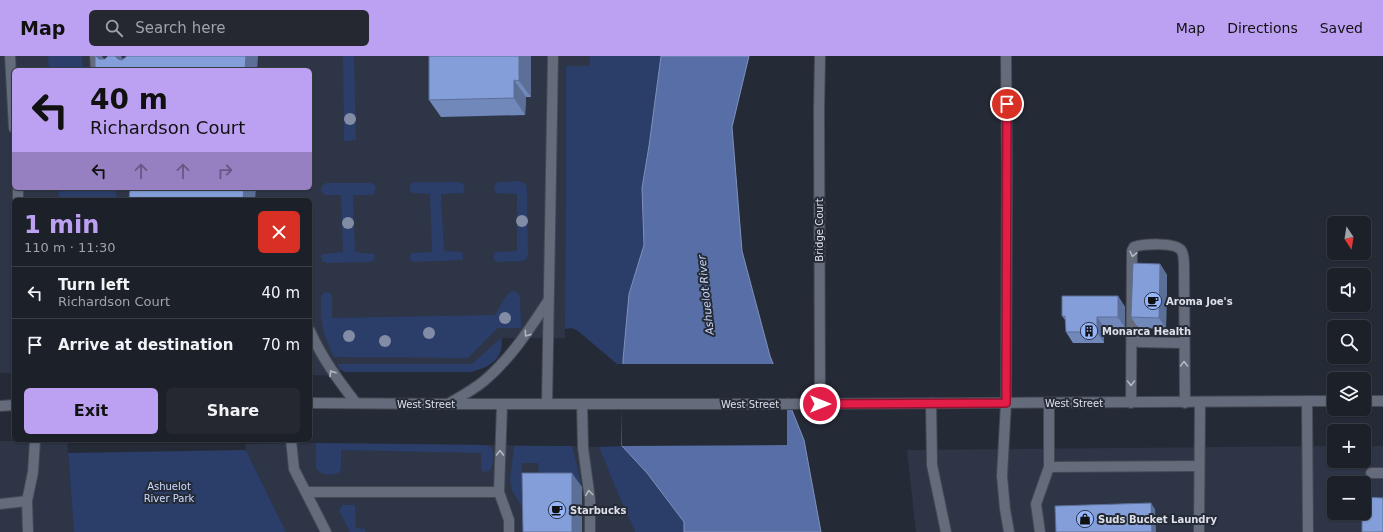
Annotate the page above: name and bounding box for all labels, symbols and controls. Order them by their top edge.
search box [89,10,369,46]
text: Map [20,17,65,39]
icon: search [103,17,125,39]
text: Search here [135,19,225,37]
text: Map [1176,20,1205,36]
text: Directions [1227,20,1298,36]
text: Saved [1320,20,1363,36]
text: 40 m [90,83,168,116]
icon: left [24,84,76,136]
pin [990,87,1024,121]
icon: arrive [996,93,1018,115]
text: Richardson Court [90,117,245,138]
icon: left [88,160,110,182]
icon: ahead [130,160,152,182]
icon: ahead [172,160,194,182]
icon: right [214,160,236,182]
street label: Bridge Court [814,198,825,262]
text: 1 min [24,211,99,239]
button: close [258,211,300,253]
north arrow [1327,216,1371,260]
map controls [1327,216,1371,520]
text: 110 m · 11:30 [24,240,115,255]
one-way arrow [1129,250,1138,257]
water label: Ashuelot River [695,253,717,336]
button: sound [1327,268,1371,312]
text: Turn left [58,276,130,294]
icon: left [24,282,46,304]
text: 40 m [262,284,300,302]
cafe icon: Aroma Joe's [1143,291,1163,311]
text: Richardson Court [58,294,170,309]
place label: Aroma Joe's [1166,296,1233,307]
button: search [1327,320,1371,364]
building icon: Monarca Health [1079,321,1099,341]
place label: Monarca Health [1102,326,1191,337]
one-way arrow [524,330,532,337]
icon: arrive [24,334,46,356]
text: Arrive at destination [58,336,233,354]
text: 70 m [262,336,300,354]
one-way arrow [1180,361,1188,367]
one-way arrow [330,370,337,377]
button: layers [1327,372,1371,416]
one-way arrow [1127,380,1135,386]
position arrow [799,383,841,425]
button: Exit [24,388,158,434]
button: Share [166,388,300,434]
street label: West Street [1045,398,1103,409]
street label: West Street [397,399,455,410]
street label: West Street [721,399,779,410]
button: + [1327,424,1371,468]
one-way arrow [496,450,505,456]
button: − [1327,476,1371,520]
park label: Ashuelot River Park [144,481,195,504]
one-way arrow [585,490,594,496]
cafe icon: Starbucks [547,500,567,520]
place label: Starbucks [570,505,627,516]
shop icon: Suds Bucket Laundry [1075,509,1095,529]
place label: Suds Bucket Laundry [1098,514,1217,525]

